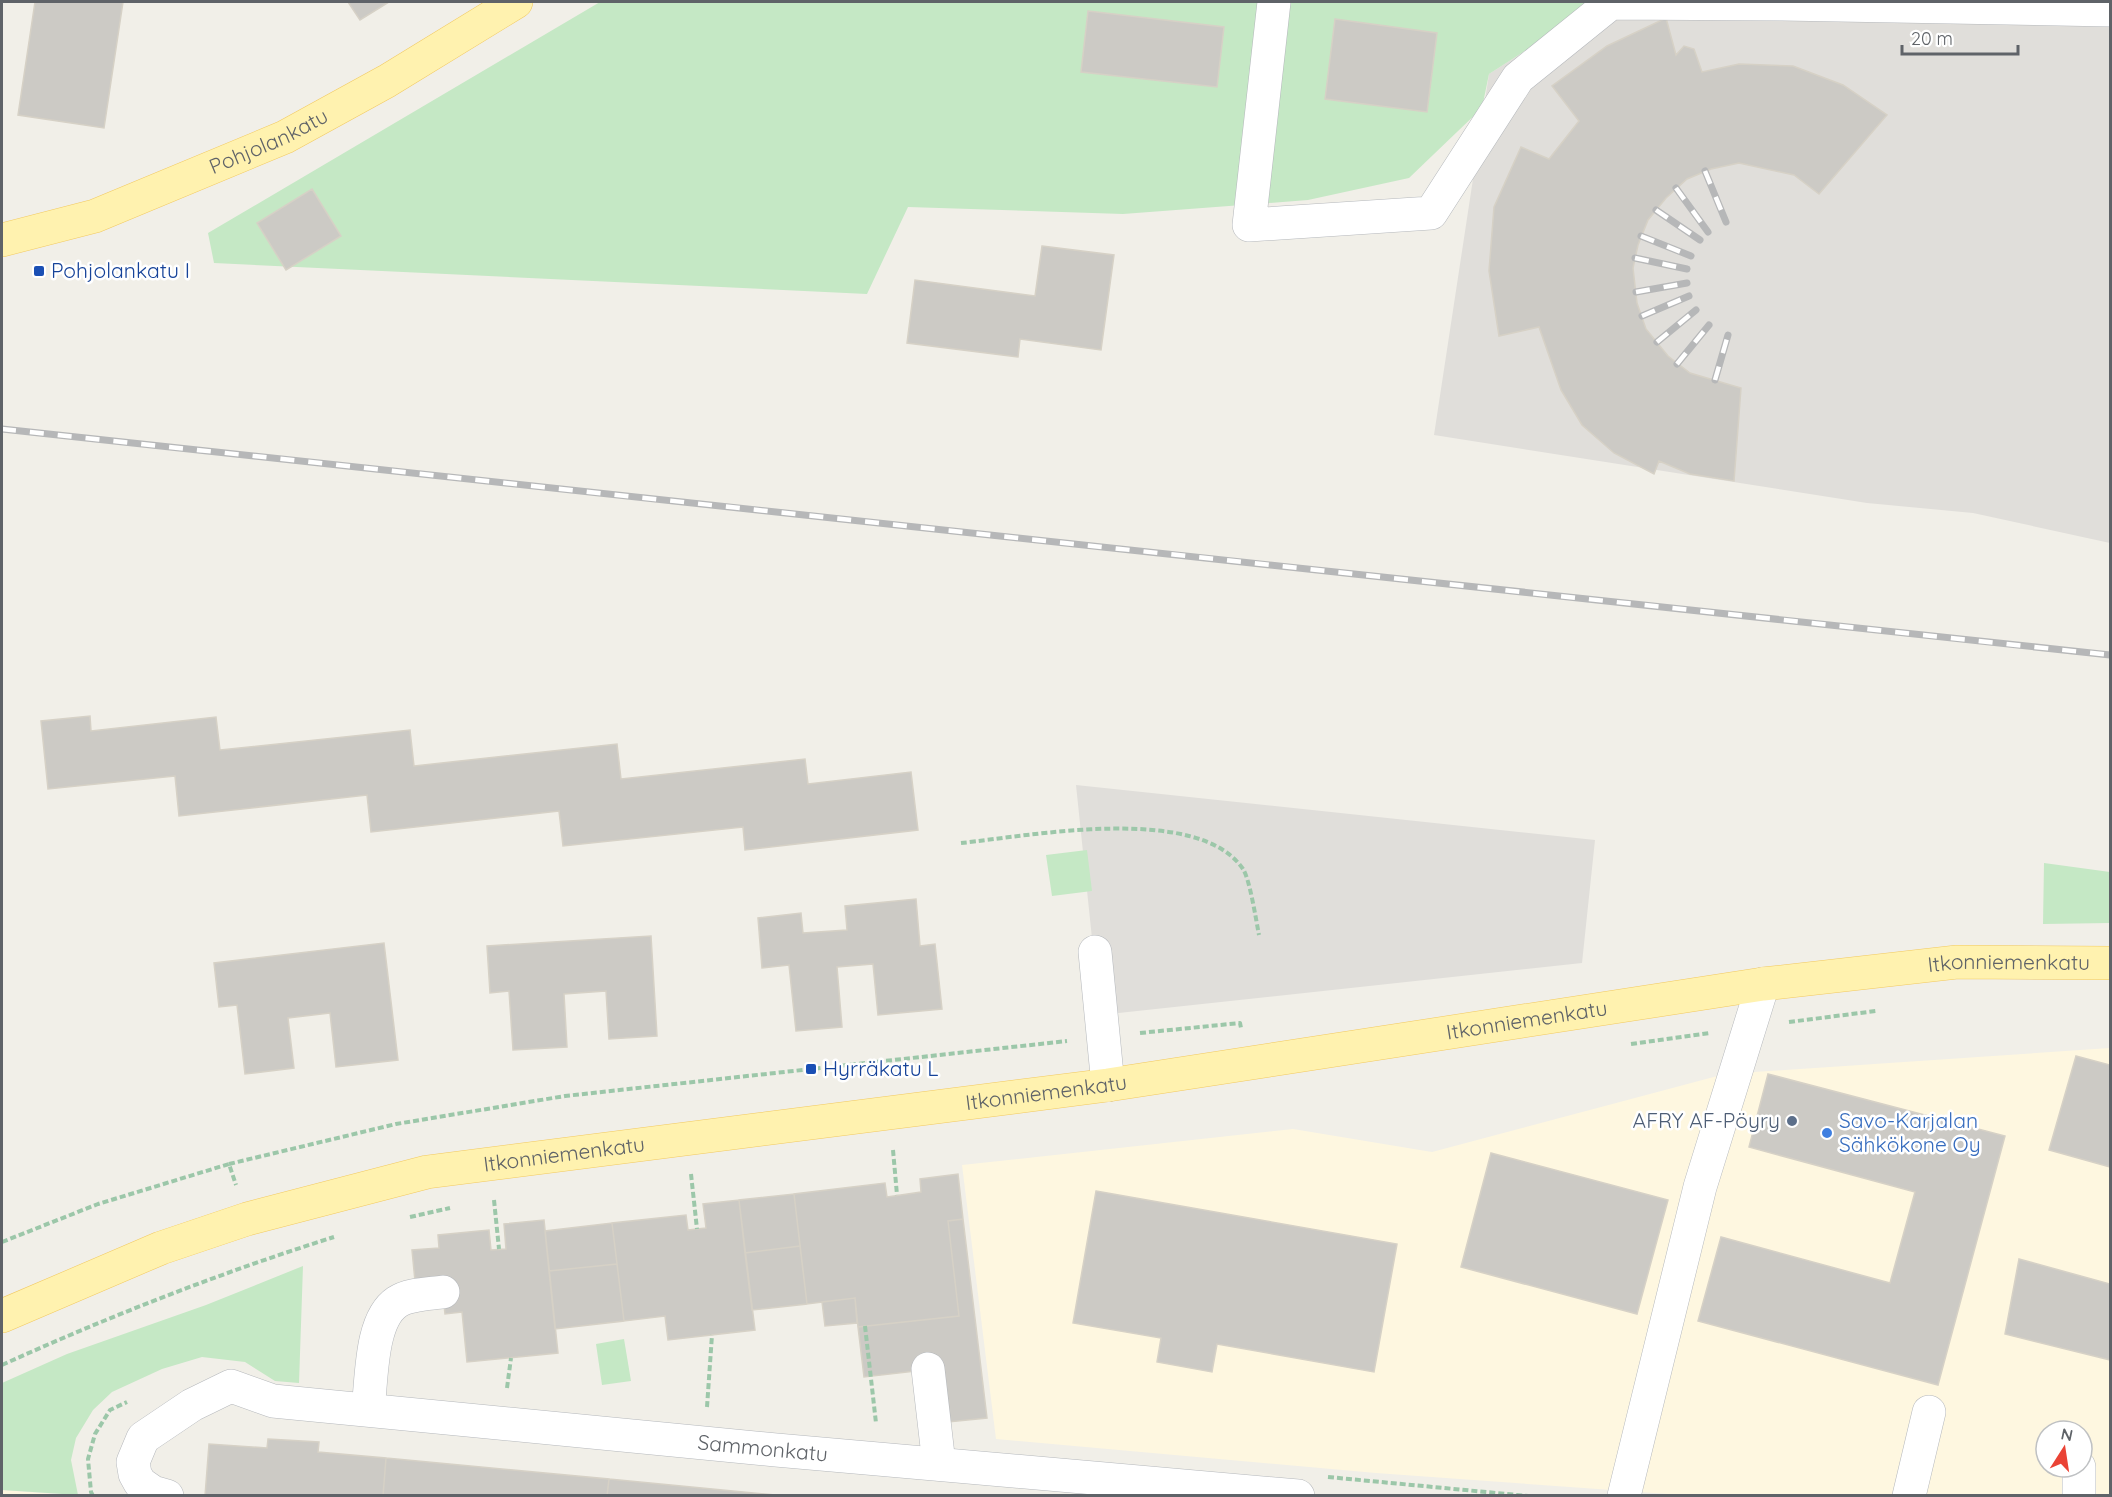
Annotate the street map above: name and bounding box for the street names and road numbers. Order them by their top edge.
street label: Pohjolankatu [205,102,332,179]
street label: Itkonniemenkatu [1926,947,2090,977]
street label: Itkonniemenkatu [1444,994,1609,1045]
street label: Itkonniemenkatu [964,1068,1129,1115]
street label: Itkonniemenkatu [482,1130,646,1177]
street label: Sammonkatu [697,1428,829,1467]

